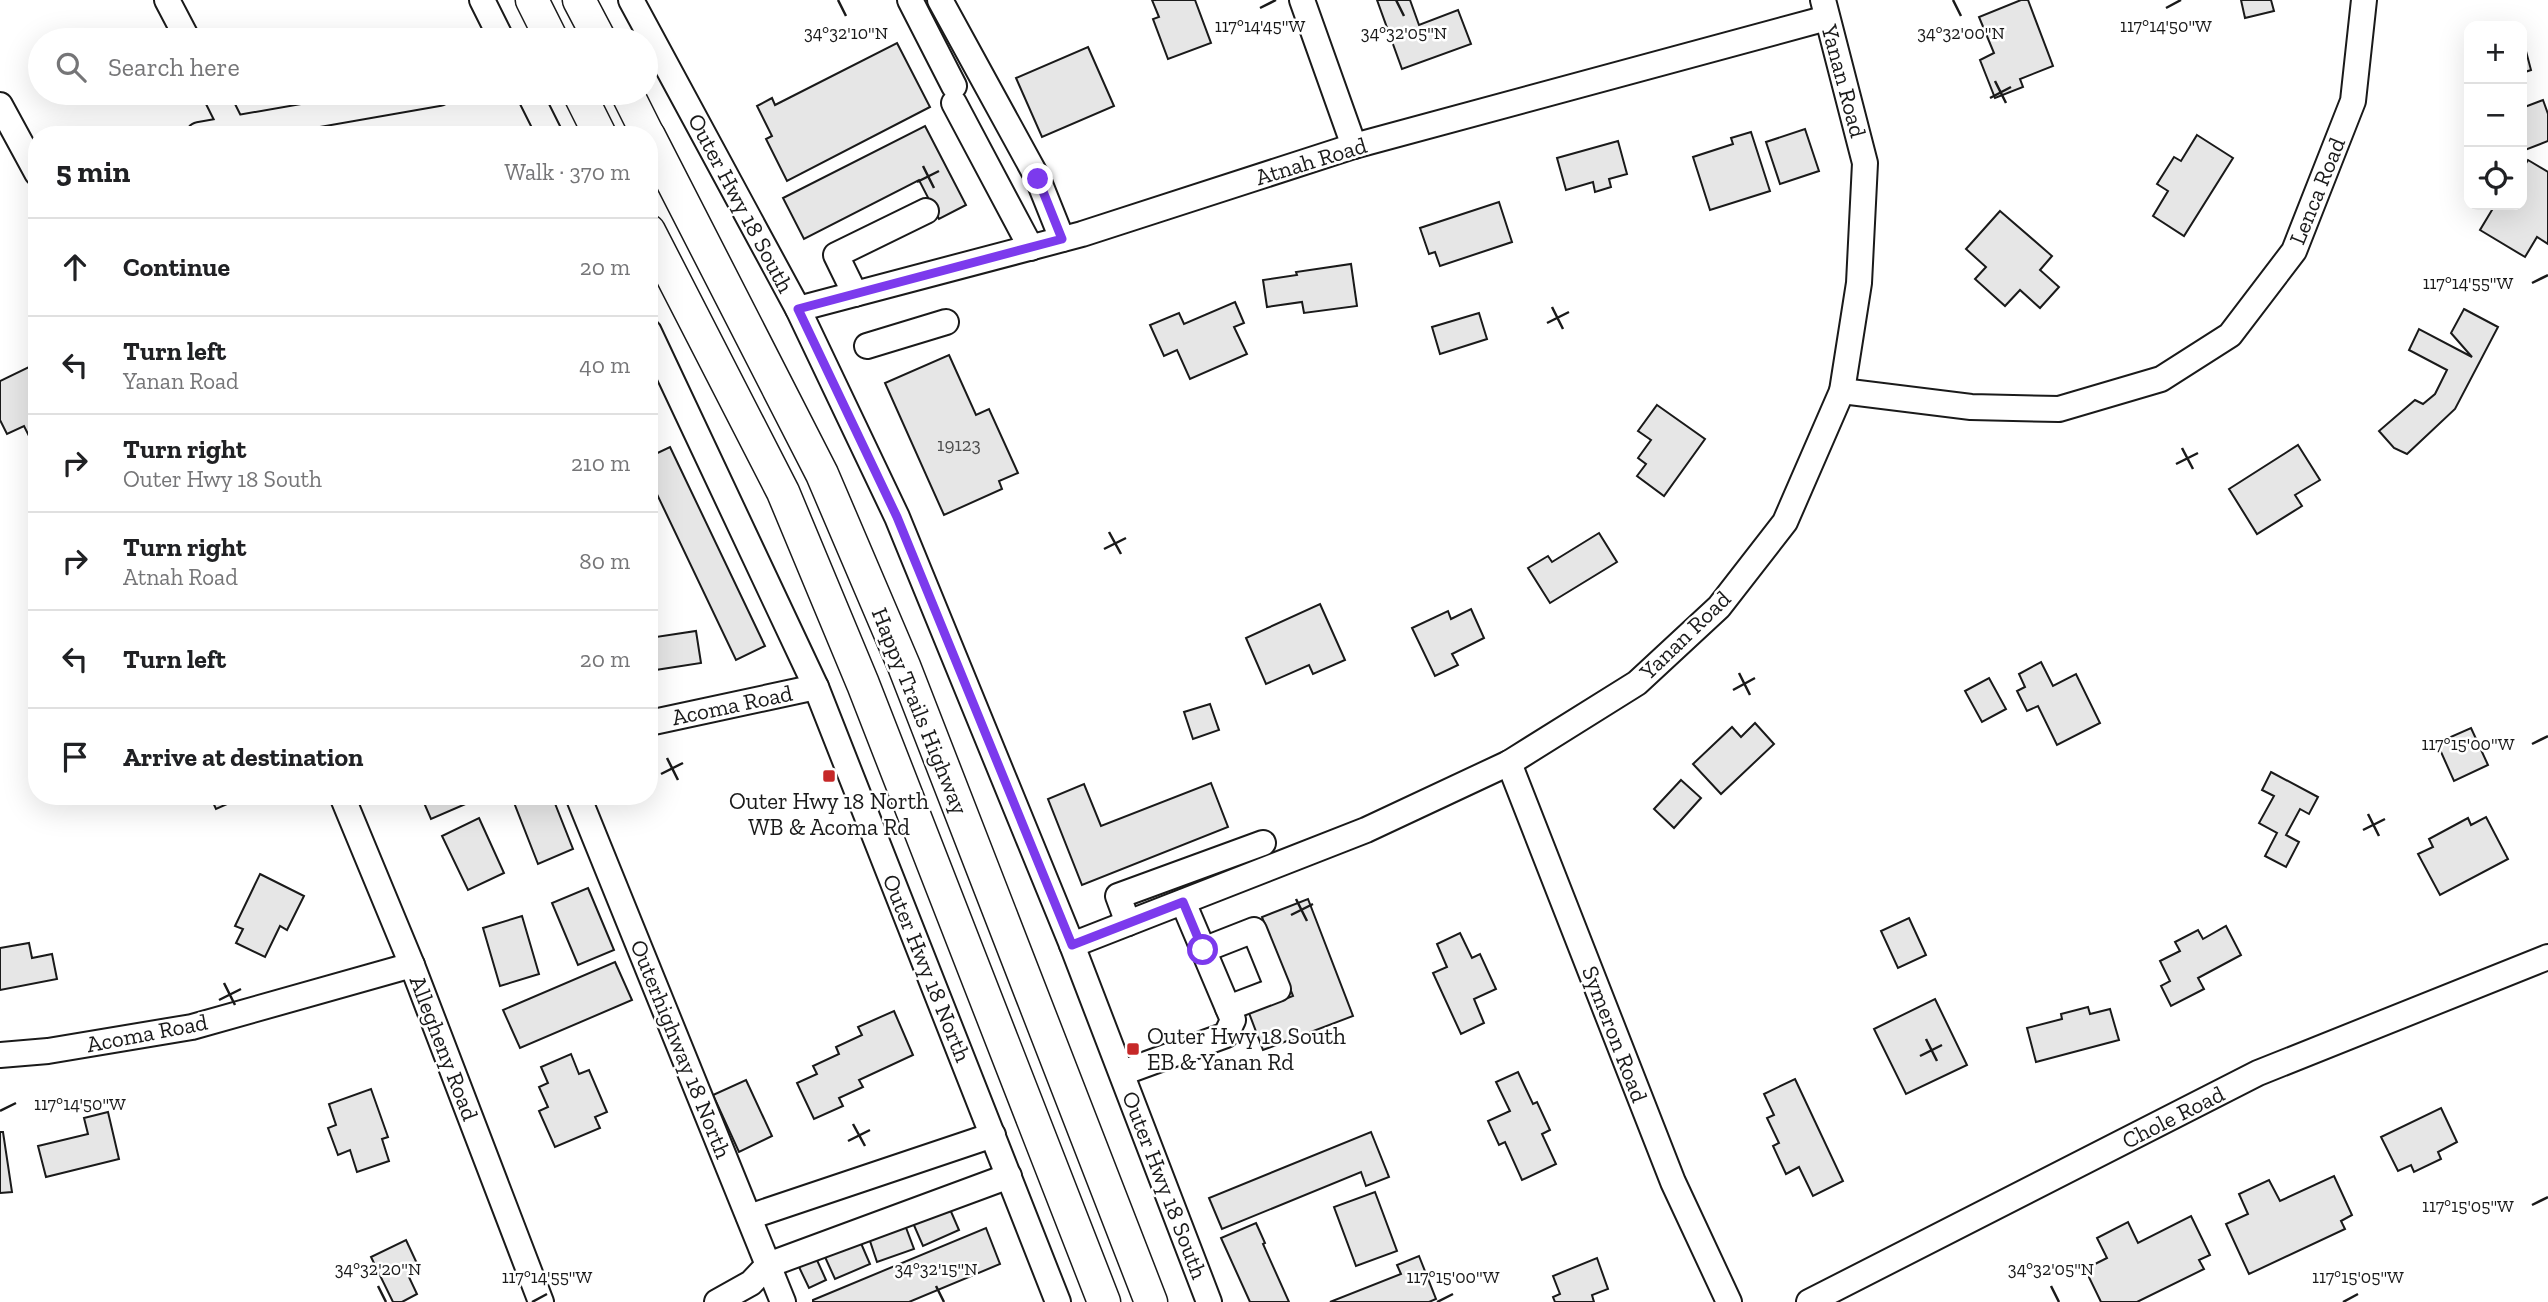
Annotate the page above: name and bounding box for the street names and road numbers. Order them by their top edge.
street label: Yanan Road [1815,21,1873,141]
street label: Outer Hwy 18 South [682,109,800,298]
street label: Atnah Road [1252,131,1370,191]
street label: Lenca Road [2283,133,2351,249]
street label: Yanan Road [1633,584,1737,686]
street label: Happy Trails Highway [866,604,974,819]
street label: Acoma Road [669,678,795,731]
street label: Outer Hwy 18 North [877,870,977,1066]
street label: Outerhighway 18 North [624,936,738,1163]
street label: Symeron Road [1576,962,1654,1106]
street label: Allegheny Road [404,972,485,1125]
street label: Acoma Road [84,1007,210,1058]
street label: Chole Road [2117,1079,2229,1155]
street label: Outer Hwy 18 South [1116,1087,1214,1283]

